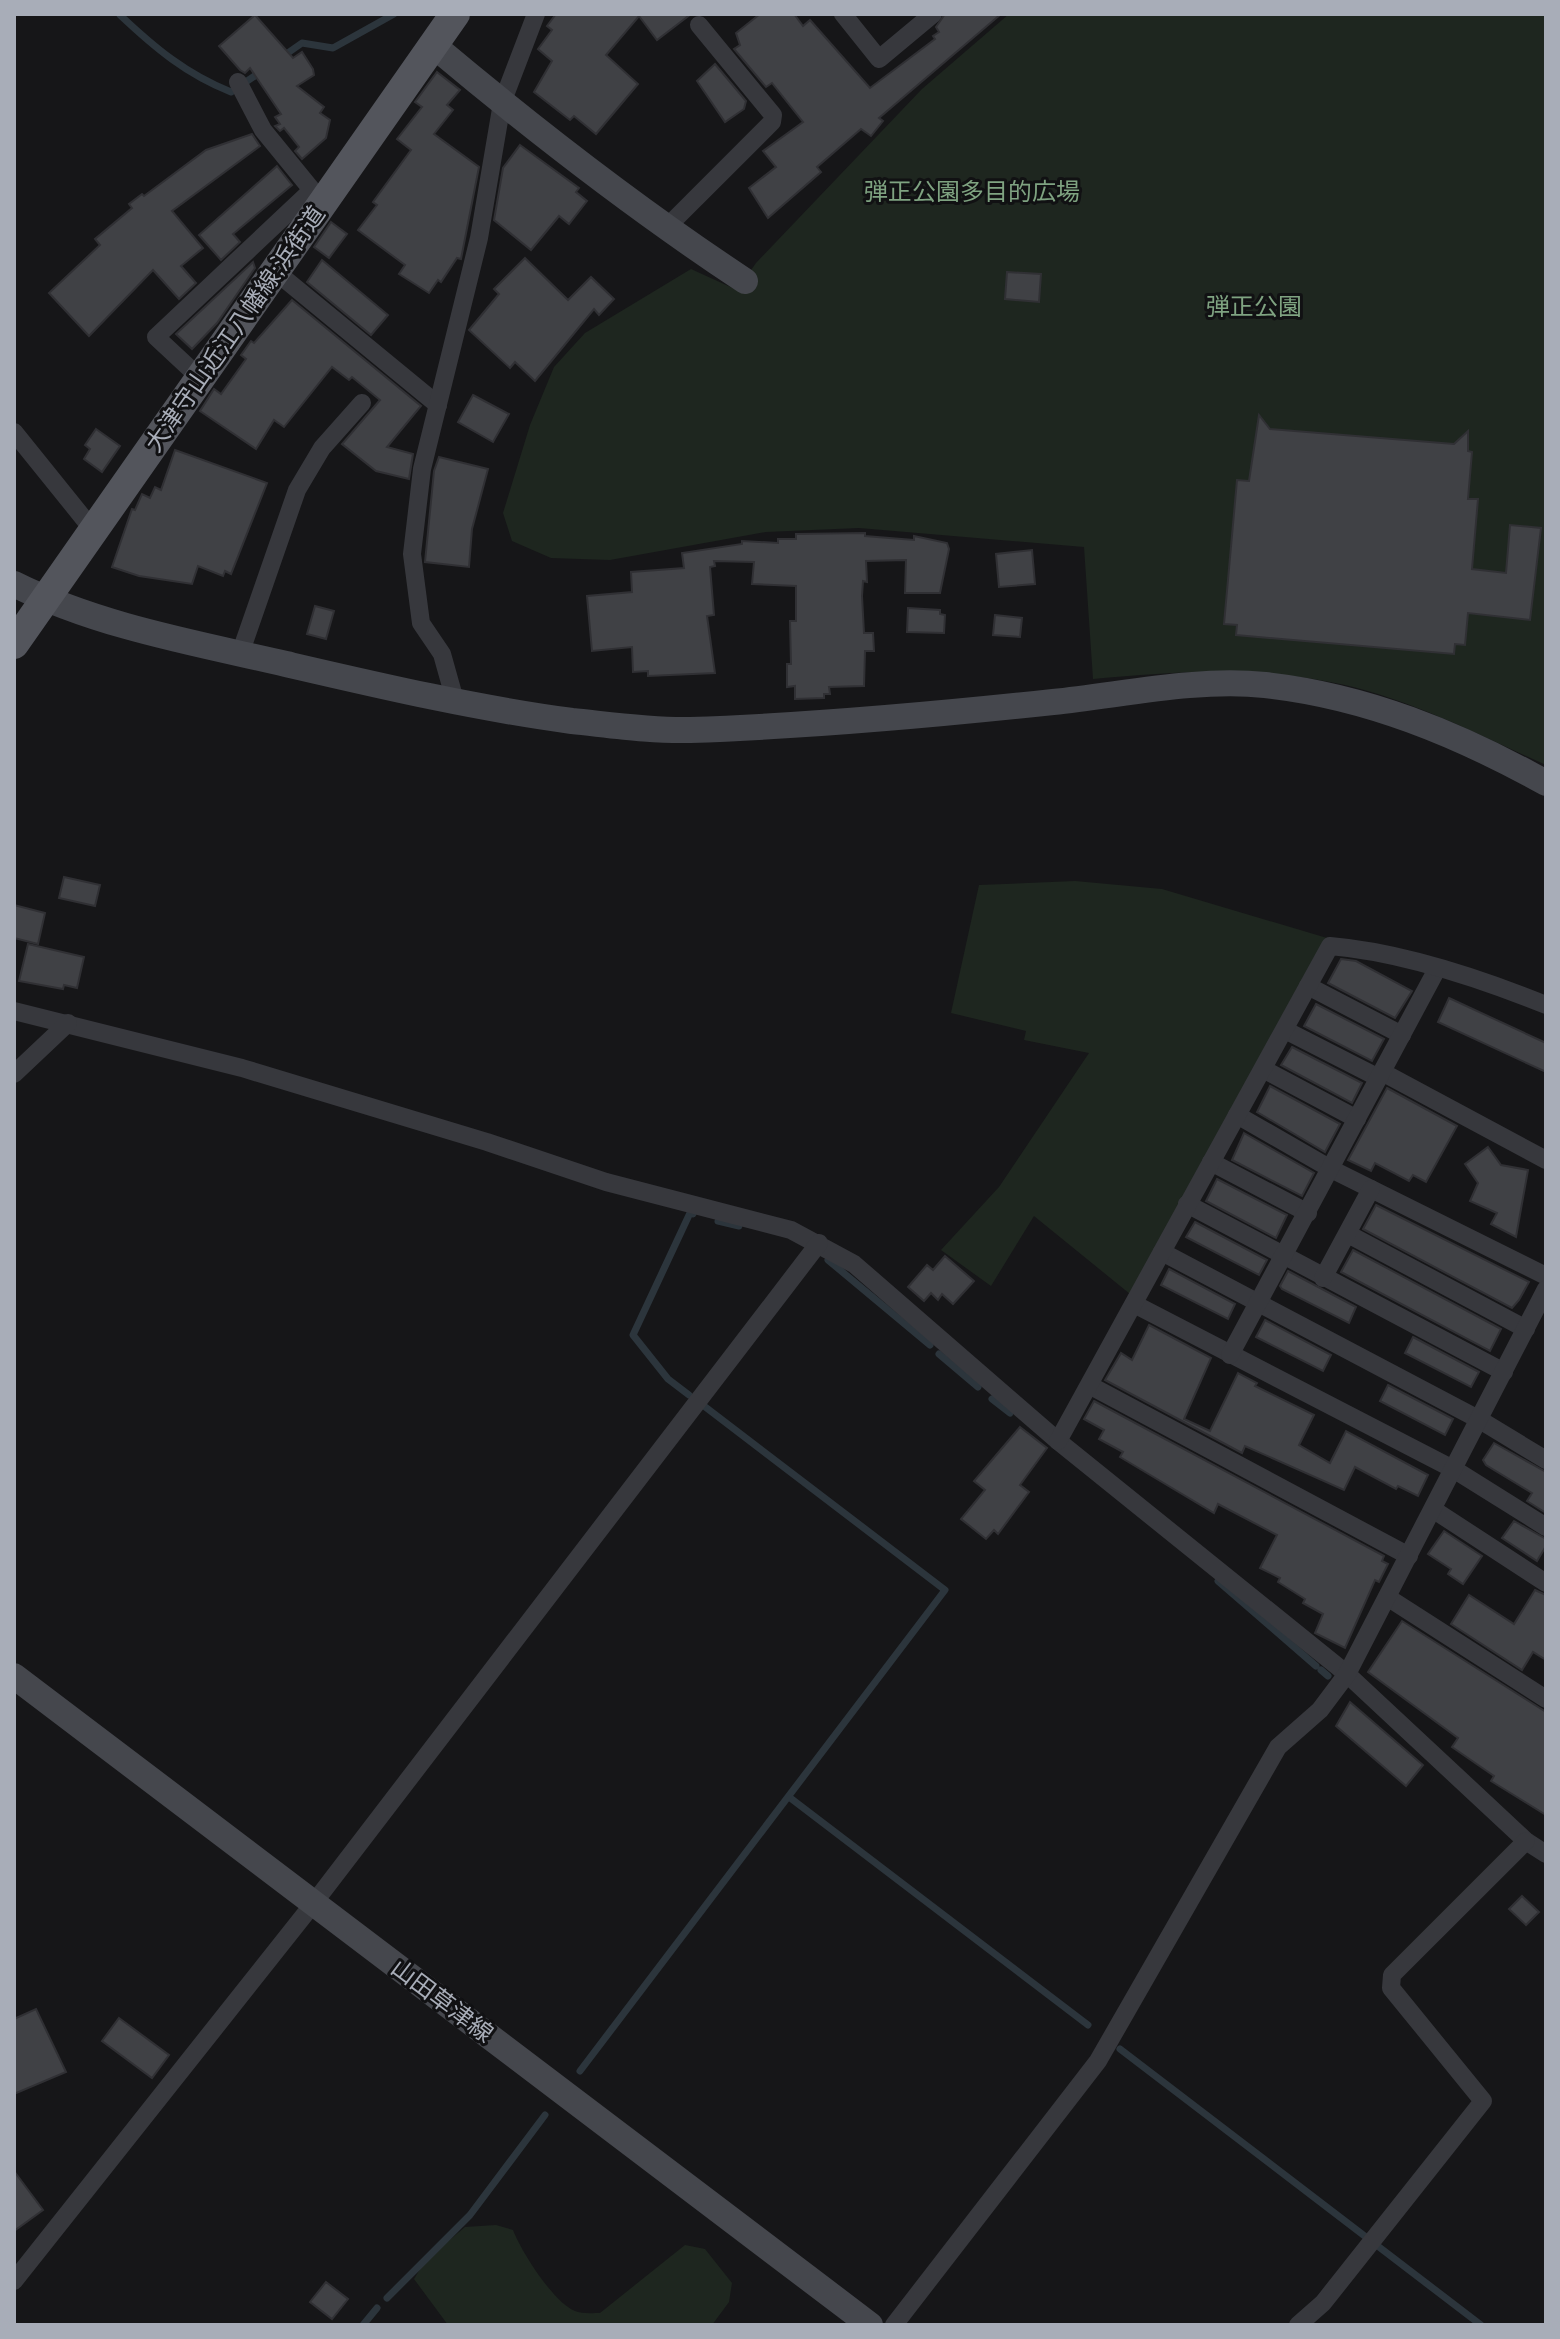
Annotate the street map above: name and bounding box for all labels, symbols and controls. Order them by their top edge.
park label: 弾正公園多目的広場 [864,176,1080,208]
street label: 大津守山近江八幡線;浜街道 [138,200,332,458]
park label: 弾正公園 [1206,291,1302,323]
street label: 山田草津線 [384,1952,500,2050]

